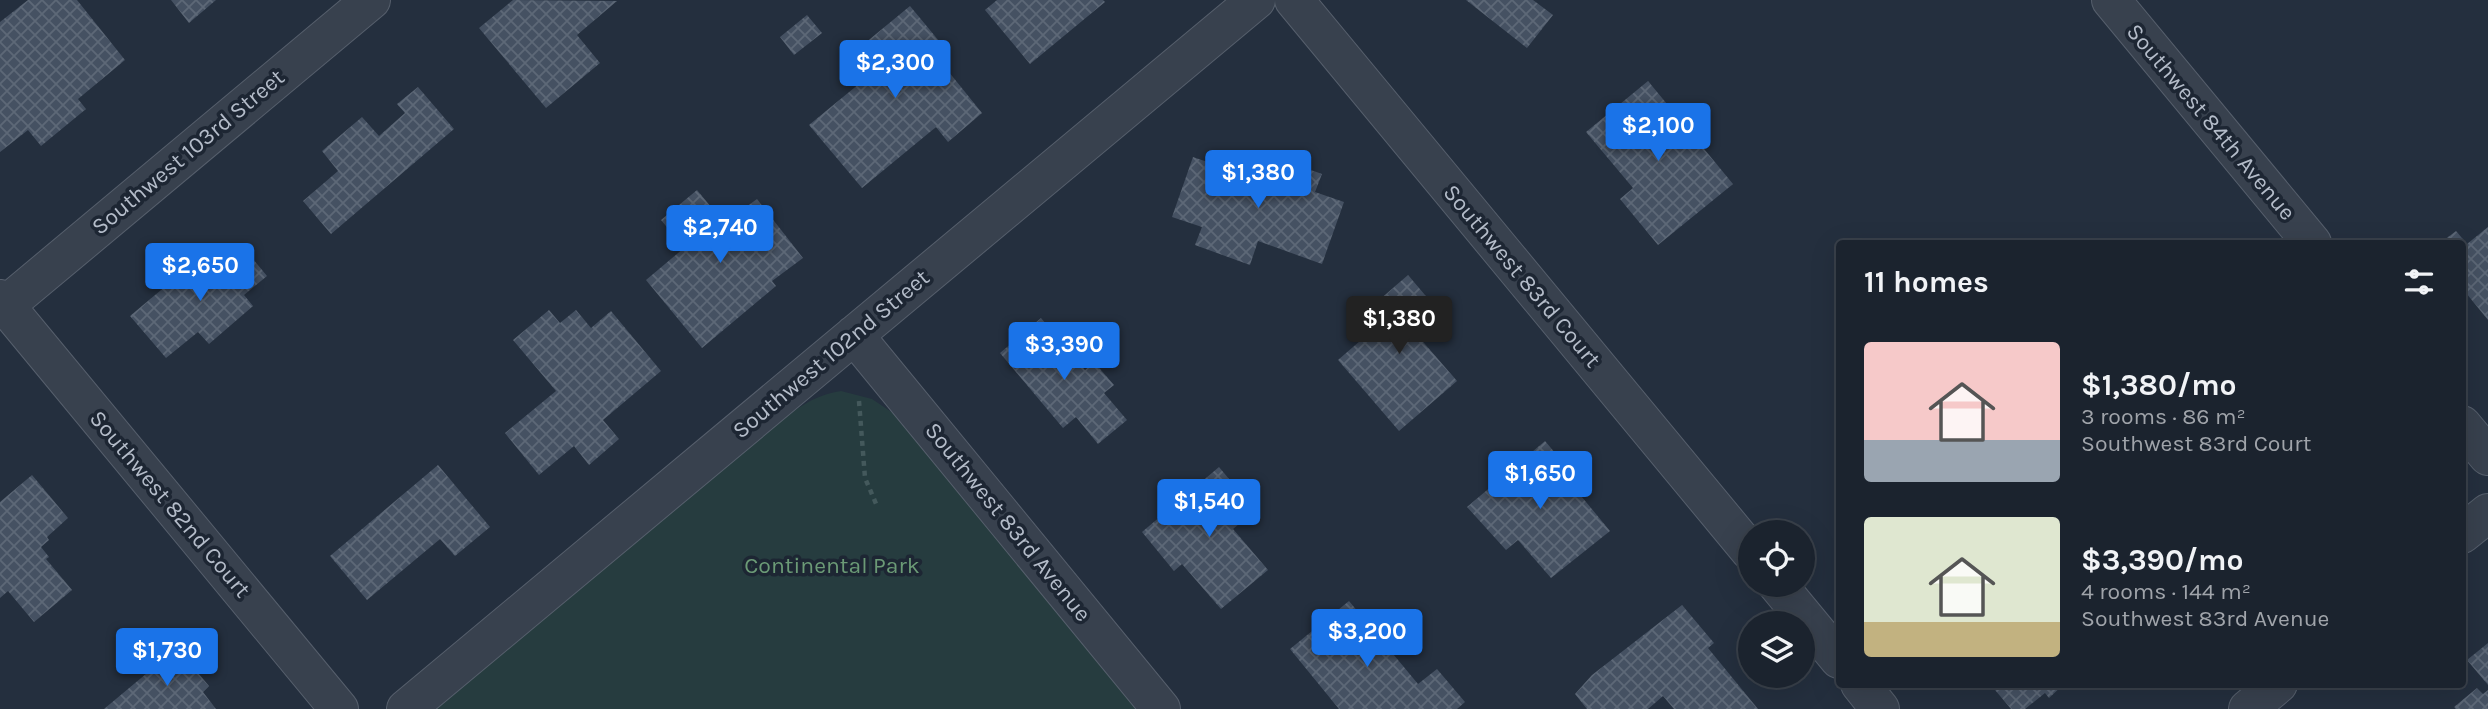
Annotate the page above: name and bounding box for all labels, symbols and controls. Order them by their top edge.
street label: Southwest 84th Avenue [2121,18,2301,226]
pin: $2,300 [838,41,952,100]
text: $2,300 [856,49,934,76]
street label: Southwest 103rd Street [86,63,290,240]
pin: $2,100 [1601,104,1715,163]
text: $2,100 [1622,112,1694,139]
pin: $1,380 [1201,150,1315,210]
text: $1,380 [1221,159,1295,186]
street label: Southwest 83rd Court [1438,179,1607,373]
pin: $2,740 [663,205,777,265]
text: $2,740 [682,214,758,241]
pin: $2,650 [143,244,257,303]
text: $2,650 [161,252,239,279]
icon: filters [2400,263,2438,301]
street label: Southwest 102nd Street [727,264,935,444]
text: 11 homes [1864,264,1989,300]
pin: $1,380 [1342,296,1456,356]
text: $1,380 [1362,305,1436,332]
pin: $3,390 [1007,322,1121,382]
text: $3,390 [1025,331,1103,358]
text: $1,380/mo [2081,367,2237,403]
icon: home [1920,370,2004,454]
text: 3 rooms · 86 m² [2081,403,2246,430]
street label: Southwest 82nd Court [84,405,256,603]
street label: Southwest 83rd Avenue [919,417,1097,627]
text: Southwest 83rd Court [2081,430,2311,457]
pin: $1,650 [1483,452,1597,511]
text: $1,650 [1504,460,1576,487]
pin: $1,540 [1152,480,1266,539]
text: $1,540 [1173,488,1245,515]
map controls [1738,520,1815,688]
button: locate [1738,520,1815,597]
text: $3,390/mo [2081,542,2243,578]
icon: home [1920,545,2004,629]
park label: Continental Park [744,552,920,579]
text: 4 rooms · 144 m² [2081,578,2251,605]
text: Southwest 83rd Avenue [2081,605,2329,632]
pin: $3,200 [1310,610,1424,669]
button: layers [1738,611,1815,688]
text: $3,200 [1328,618,1406,645]
pin: $1,730 [110,628,224,688]
text: $1,730 [132,637,202,664]

